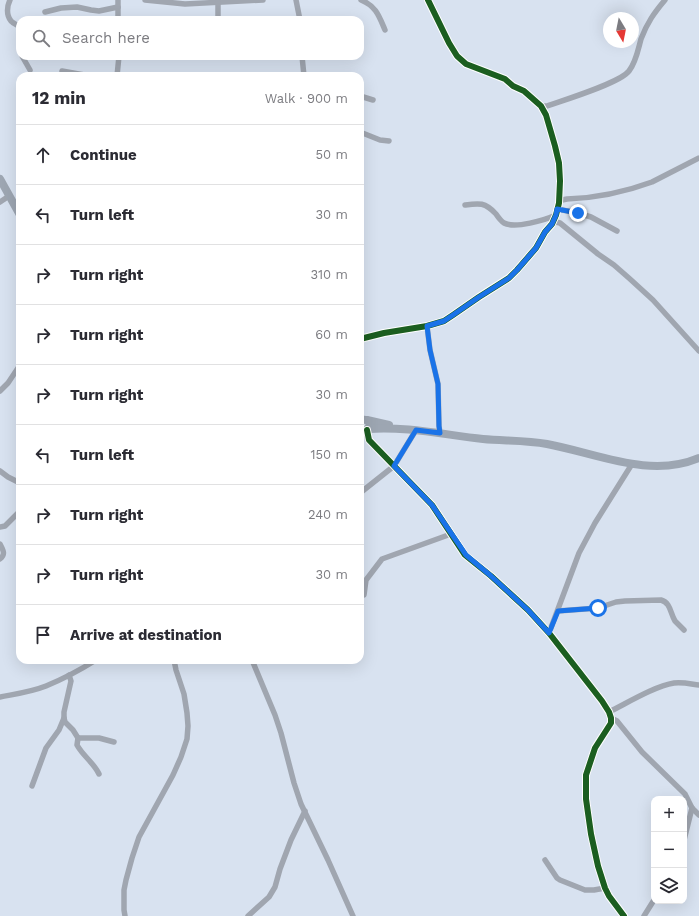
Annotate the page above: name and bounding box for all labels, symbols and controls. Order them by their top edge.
north arrow [603,12,639,48]
search box [16,16,364,60]
icon: search [30,27,52,49]
text: Search here [62,29,150,47]
text: 12 min [32,88,86,108]
text: Walk · 900 m [265,91,348,106]
icon: ahead [32,144,54,166]
text: Continue [70,146,137,164]
text: 50 m [316,147,348,162]
icon: left [32,204,54,226]
route end [569,204,587,222]
text: Turn left [70,206,134,224]
text: 30 m [316,207,348,222]
icon: right [32,264,54,286]
text: Turn right [70,266,143,284]
text: 310 m [310,267,348,282]
icon: right [32,324,54,346]
text: Turn right [70,326,143,344]
text: 60 m [315,327,348,342]
icon: right [32,384,54,406]
text: Turn right [70,386,143,404]
text: 30 m [316,387,348,402]
icon: left [32,444,54,466]
text: Turn left [70,446,134,464]
text: 150 m [310,447,348,462]
icon: right [32,504,54,526]
text: Turn right [70,506,143,524]
text: 240 m [308,507,348,522]
icon: right [32,564,54,586]
text: Turn right [70,566,143,584]
text: 30 m [316,567,348,582]
route start [589,599,607,617]
icon: arrive [32,624,54,646]
text: Arrive at destination [70,626,222,644]
map controls [651,796,687,904]
button: + [651,796,687,832]
button: − [651,832,687,868]
button: layers [651,868,687,904]

